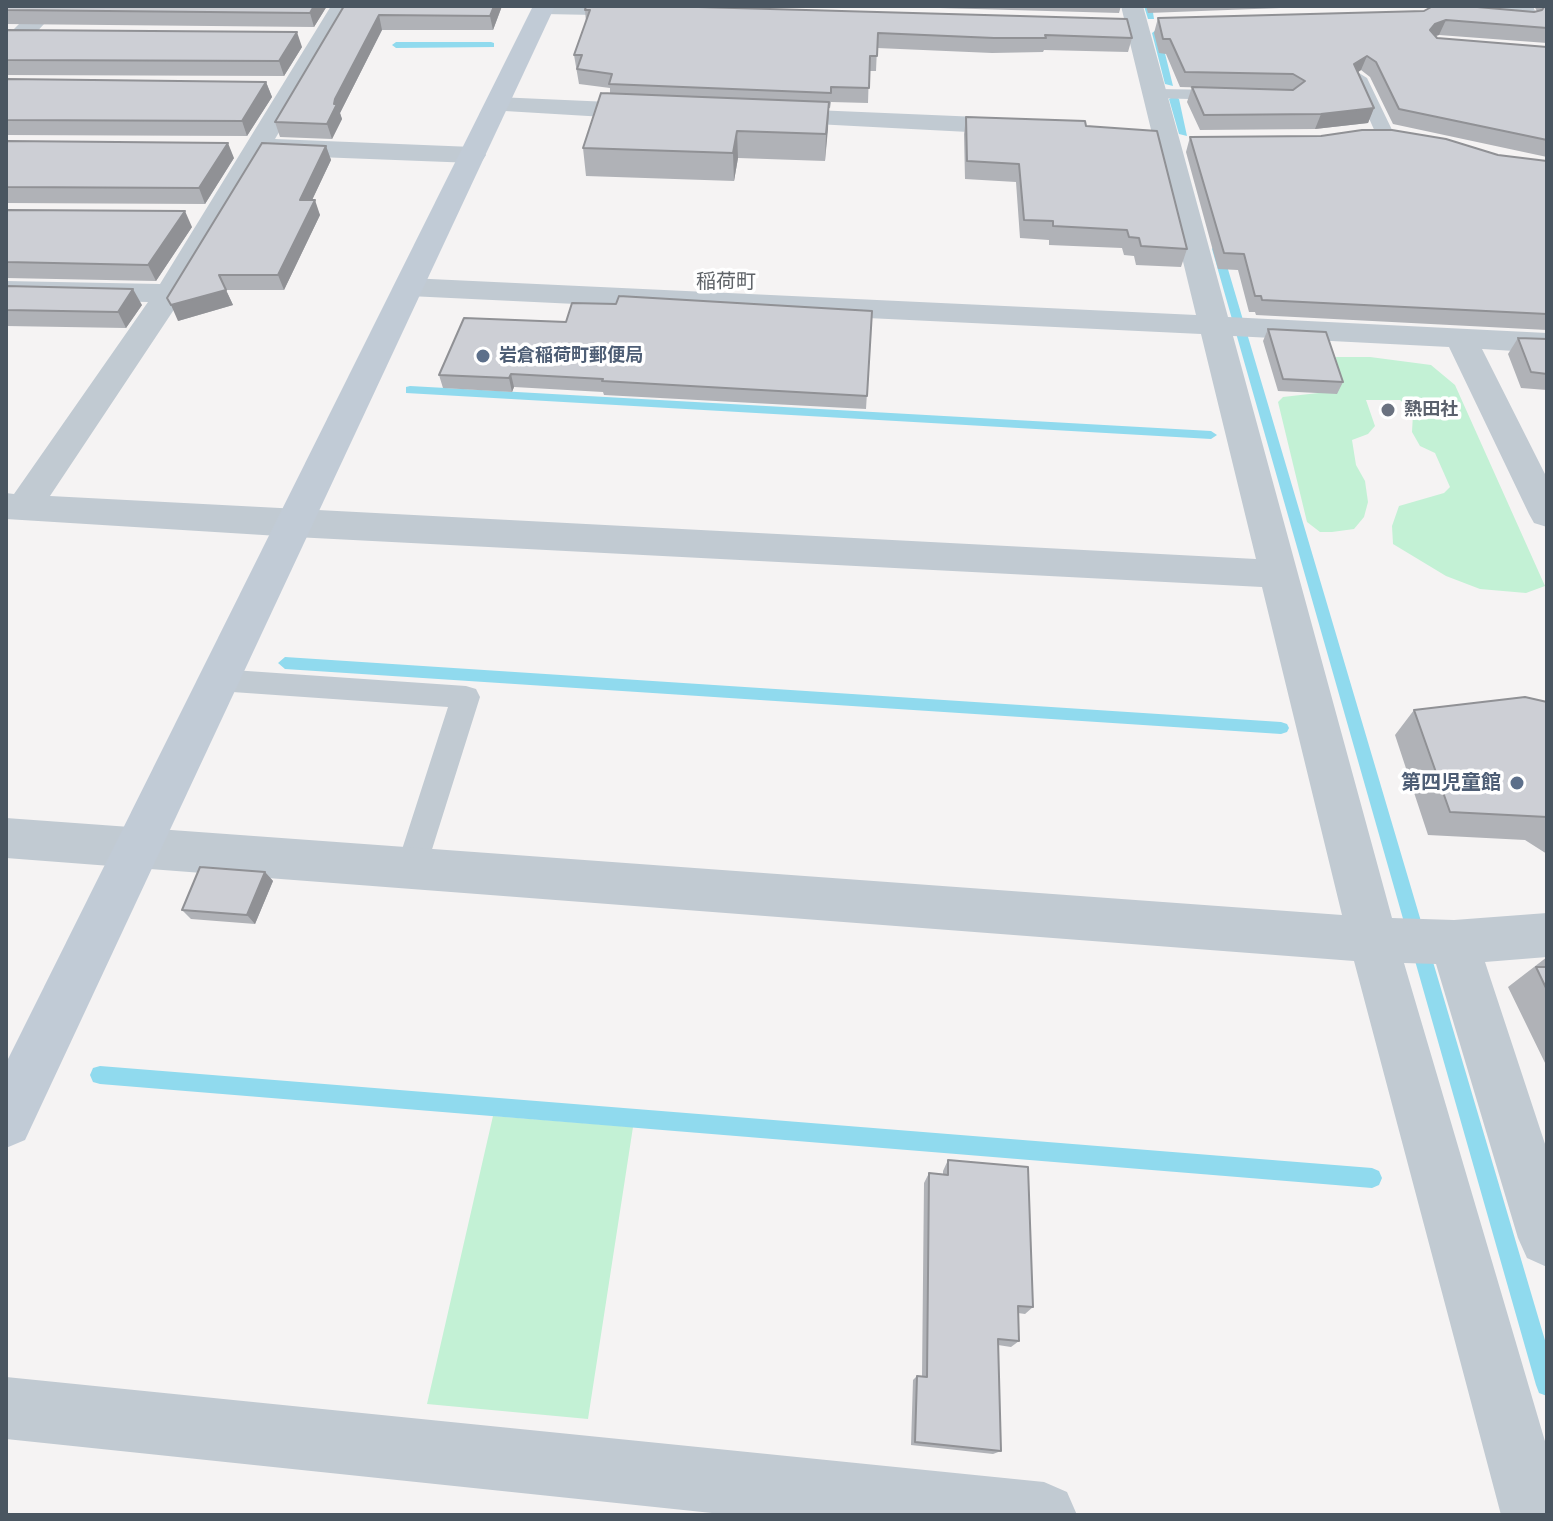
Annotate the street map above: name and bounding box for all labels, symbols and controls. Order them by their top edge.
district label: 稲荷町 [696,270,756,294]
place label: 岩倉稲荷町郵便局 [499,345,643,367]
marker: 岩倉稲荷町郵便局 [474,347,492,365]
place label: 熱田社 [1404,399,1458,421]
marker: 熱田社 [1379,401,1397,419]
place label: 第四児童館 [1401,771,1501,795]
marker: 第四児童館 [1508,774,1526,792]

